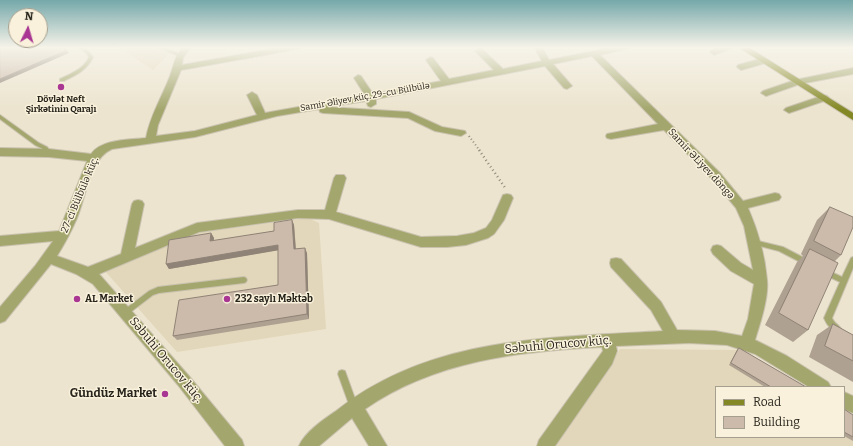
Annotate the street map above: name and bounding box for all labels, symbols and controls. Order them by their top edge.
north arrow [8,8,48,48]
text: N [24,10,34,23]
street label: Samir Əliyev küç. 29-cu Bülbülə [299,80,431,114]
marker: Dövlət Neft Şirkətinin Qarajı [56,82,66,92]
place label: Dövlət Neft Şirkətinin Qarajı [26,94,96,115]
street label: Samir ƏLiyev döngə [665,126,737,202]
street label: 27-ci Bülbülə küç. [59,155,101,235]
place label: AL Market [85,293,133,305]
place label: 232 saylı Məktəb [235,293,313,305]
marker: AL Market [72,294,82,304]
marker: 232 saylı Məktəb [222,294,232,304]
street label: Səbuhi Orucov küç. [126,314,206,406]
street label: Səbuhi Orucov küç. [504,333,612,357]
legend [715,386,845,438]
place label: Gündüz Market [70,387,157,401]
marker: Gündüz Market [160,389,170,399]
text: Road [753,395,781,409]
text: Building [753,415,800,429]

